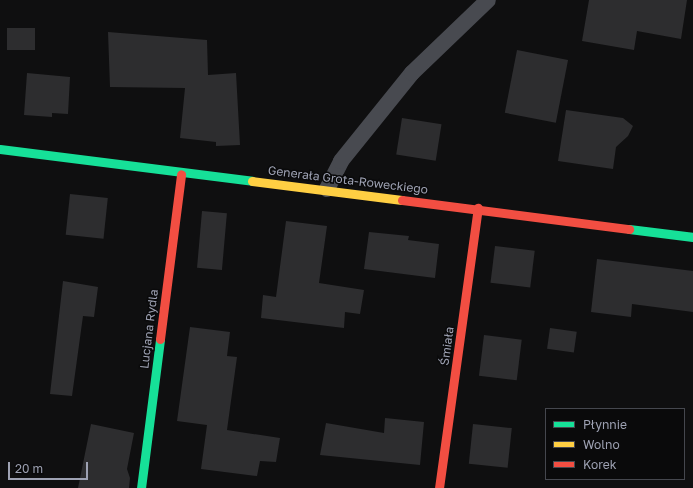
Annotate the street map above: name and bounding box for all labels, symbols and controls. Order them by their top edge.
street label: Generała Grota-Roweckiego [267,163,429,197]
street label: Lucjana Rydla [137,288,161,370]
street label: Śmiała [437,326,457,366]
legend [545,408,685,480]
text: Płynnie [583,417,627,432]
text: Wolno [583,437,620,452]
scale bar [10,454,90,480]
text: Korek [583,457,617,472]
text: 20 m [15,461,43,476]

